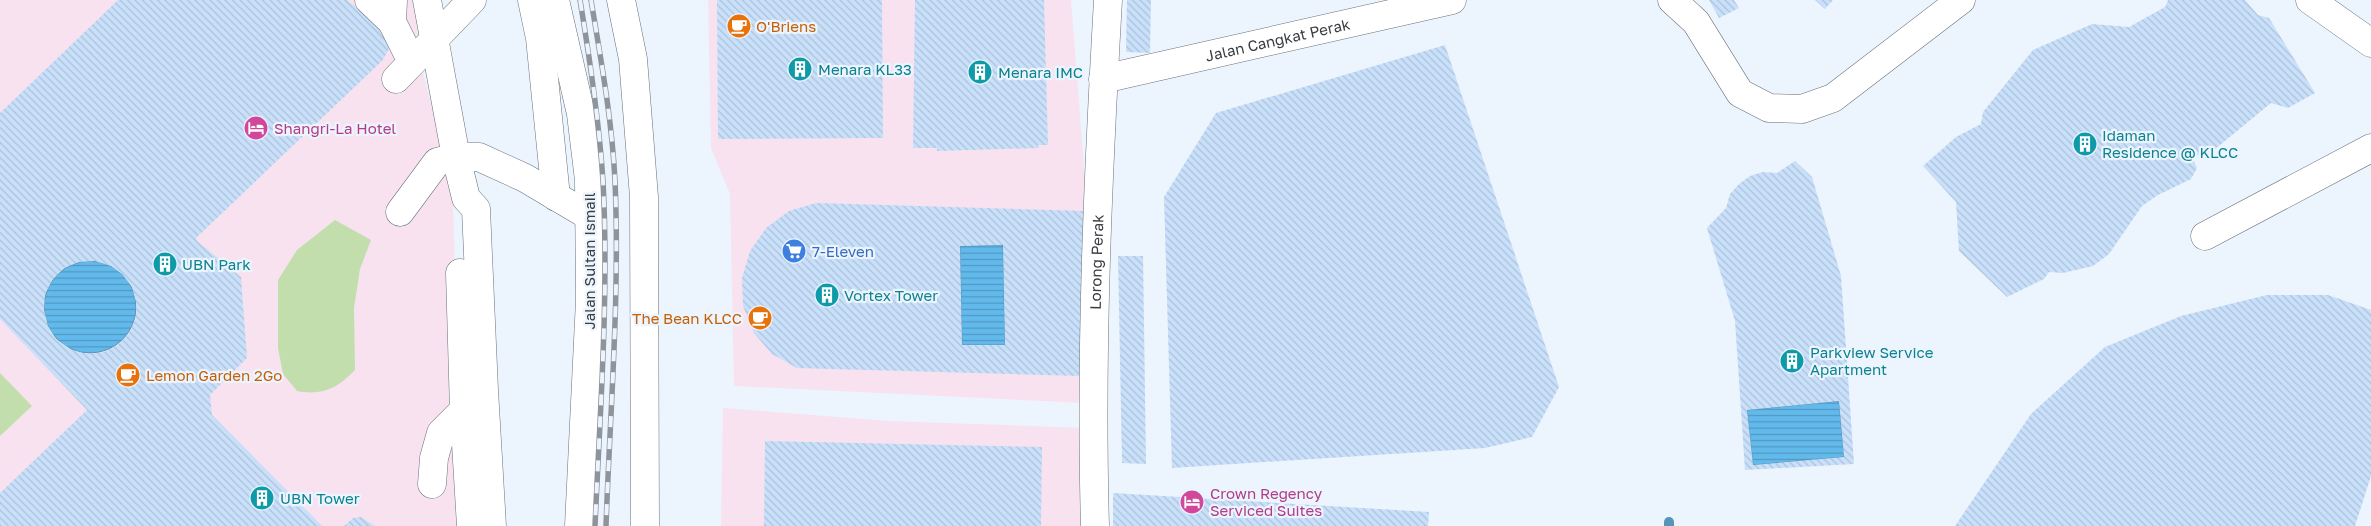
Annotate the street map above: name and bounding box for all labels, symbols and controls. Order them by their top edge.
cafe icon: O'Briens [726,13,752,39]
street label: Jalan Cangkat Perak [1204,14,1352,65]
place label: O'Briens [756,17,816,35]
building icon: Menara KL33 [787,56,813,82]
building icon: Menara IMC [967,59,993,85]
place label: Menara KL33 [818,60,912,78]
place label: Menara IMC [998,63,1083,81]
hotel icon: Shangri-La Hotel [243,115,269,141]
place label: Shangri-La Hotel [274,119,396,137]
place label: Idaman Residence @ KLCC [2102,126,2238,161]
building icon: Idaman Residence @ KLCC [2072,131,2098,157]
street label: Jalan Sultan Ismail [580,192,598,329]
street label: Lorong Perak [1086,214,1107,310]
supermarket icon: 7-Eleven [781,238,807,264]
place label: 7-Eleven [812,242,874,260]
building icon: UBN Park [152,251,178,277]
place label: UBN Park [182,255,251,273]
building icon: Vortex Tower [814,282,840,308]
place label: Vortex Tower [844,286,938,304]
cafe icon: The Bean KLCC [747,305,773,331]
place label: The Bean KLCC [632,309,742,327]
place label: Parkview Service Apartment [1810,343,1934,378]
building icon: Parkview Service Apartment [1779,348,1805,374]
cafe icon: Lemon Garden 2Go [115,362,141,388]
place label: Lemon Garden 2Go [146,366,282,384]
place label: Crown Regency Serviced Suites [1210,484,1323,519]
building icon: UBN Tower [249,485,275,511]
place label: UBN Tower [280,489,360,507]
hotel icon: Crown Regency Serviced Suites [1179,489,1205,515]

